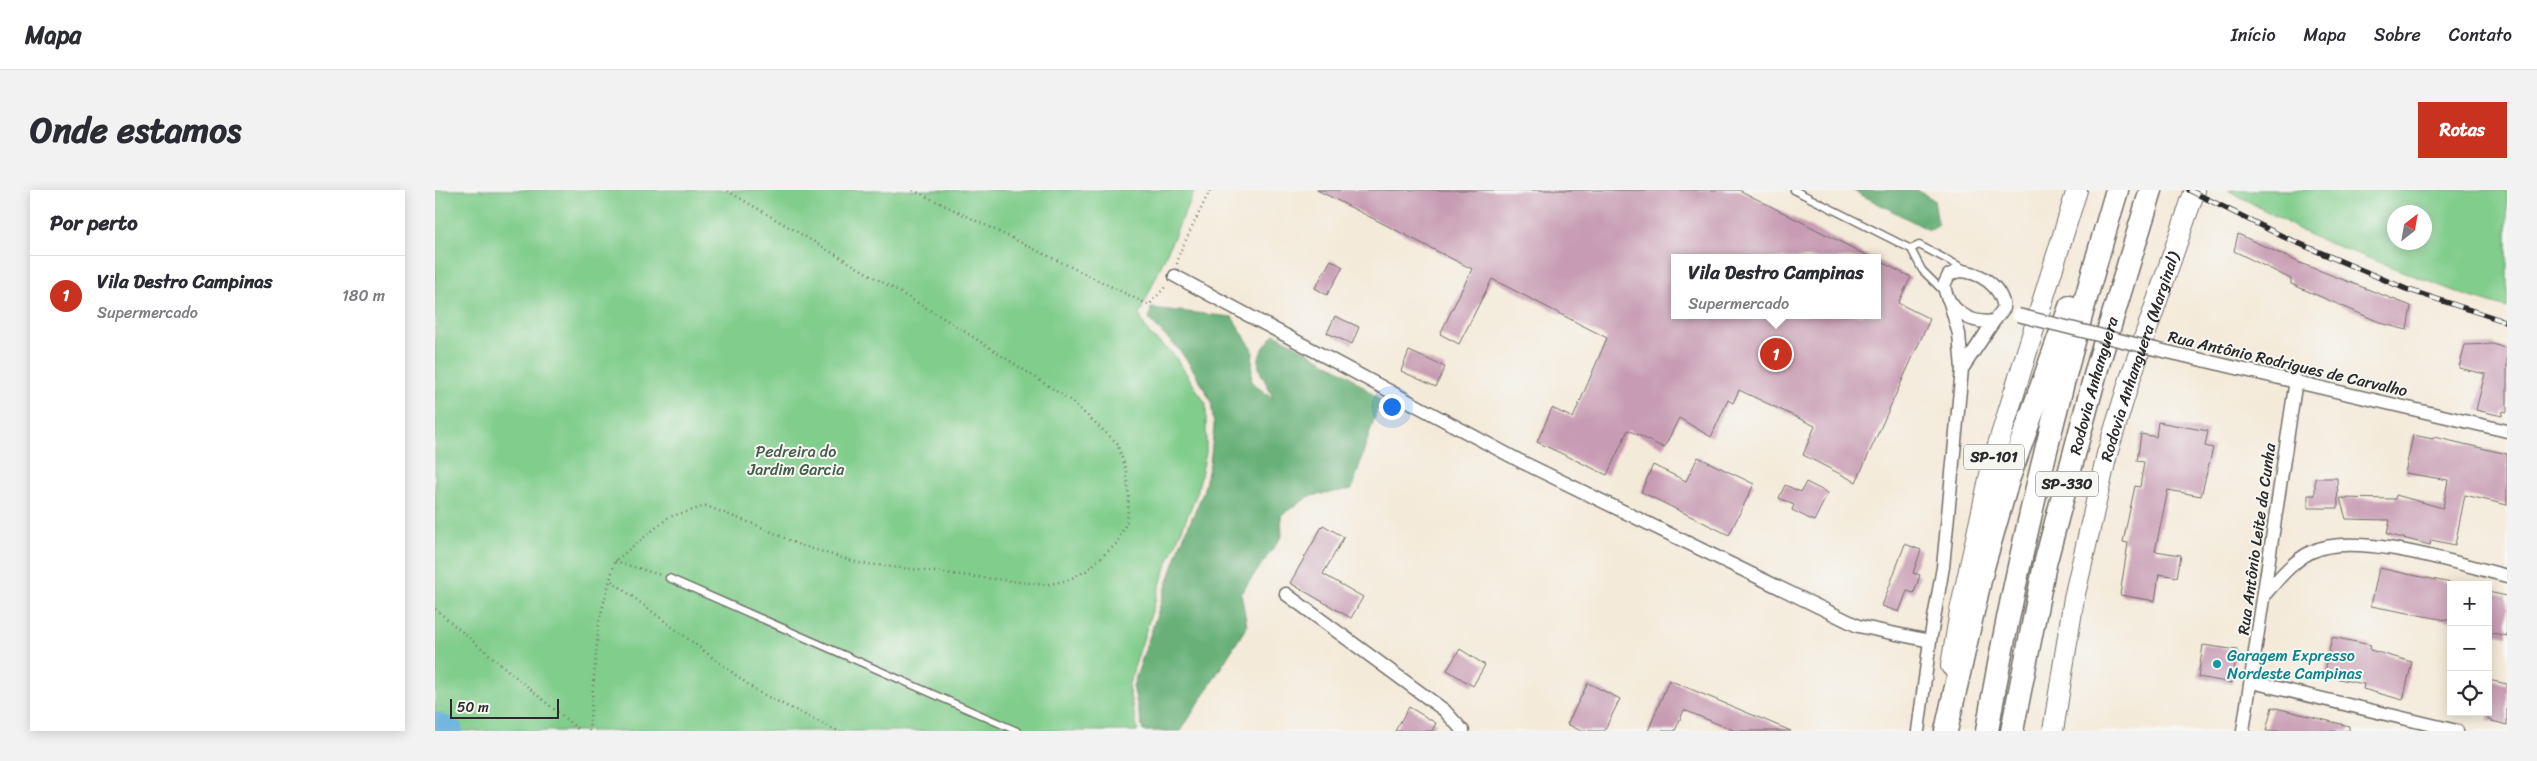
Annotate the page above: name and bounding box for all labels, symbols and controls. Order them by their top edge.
text: Mapa [25,14,81,56]
text: Início [2231,19,2276,51]
text: Mapa [2304,19,2346,51]
text: Sobre [2374,19,2421,51]
text: Contato [2449,19,2512,51]
text: Onde estamos [30,99,241,161]
button: Rotas [2418,102,2507,158]
text: Por perto [50,204,138,242]
north arrow [2387,205,2432,250]
street label: Rodovia Anhanguera (Marginal) [2092,247,2188,464]
popup [1671,254,1881,319]
text: Vila Destro Campinas [1688,256,1864,289]
text: Vila Destro Campinas [97,265,273,298]
text: 1 [63,281,69,310]
text: 180 m [342,281,385,310]
text: Supermercado [1688,289,1789,318]
text: Supermercado [97,298,198,327]
street label: Rodovia Anhanguera [2061,312,2127,458]
street label: Rua Antônio Rodrigues de Carvalho [2165,322,2411,405]
pin: 1 [1760,335,1792,373]
your location [1379,394,1405,420]
park label: Pedreira do Jardim Garcia [747,437,845,484]
street label: Rua Antônio Leite da Cunha [2229,440,2284,637]
road number: SP-101 [1964,444,2024,470]
road number: SP-330 [2036,472,2098,496]
map controls [2447,581,2492,716]
button: + [2447,581,2492,626]
button: − [2447,626,2492,671]
place label: Garagem Expresso Nordeste Campinas [2227,641,2363,688]
marker: Garagem Expresso Nordeste Campinas [2211,658,2223,670]
button: locate [2447,671,2492,716]
text: 50 m [457,695,489,720]
scale bar [450,696,559,719]

